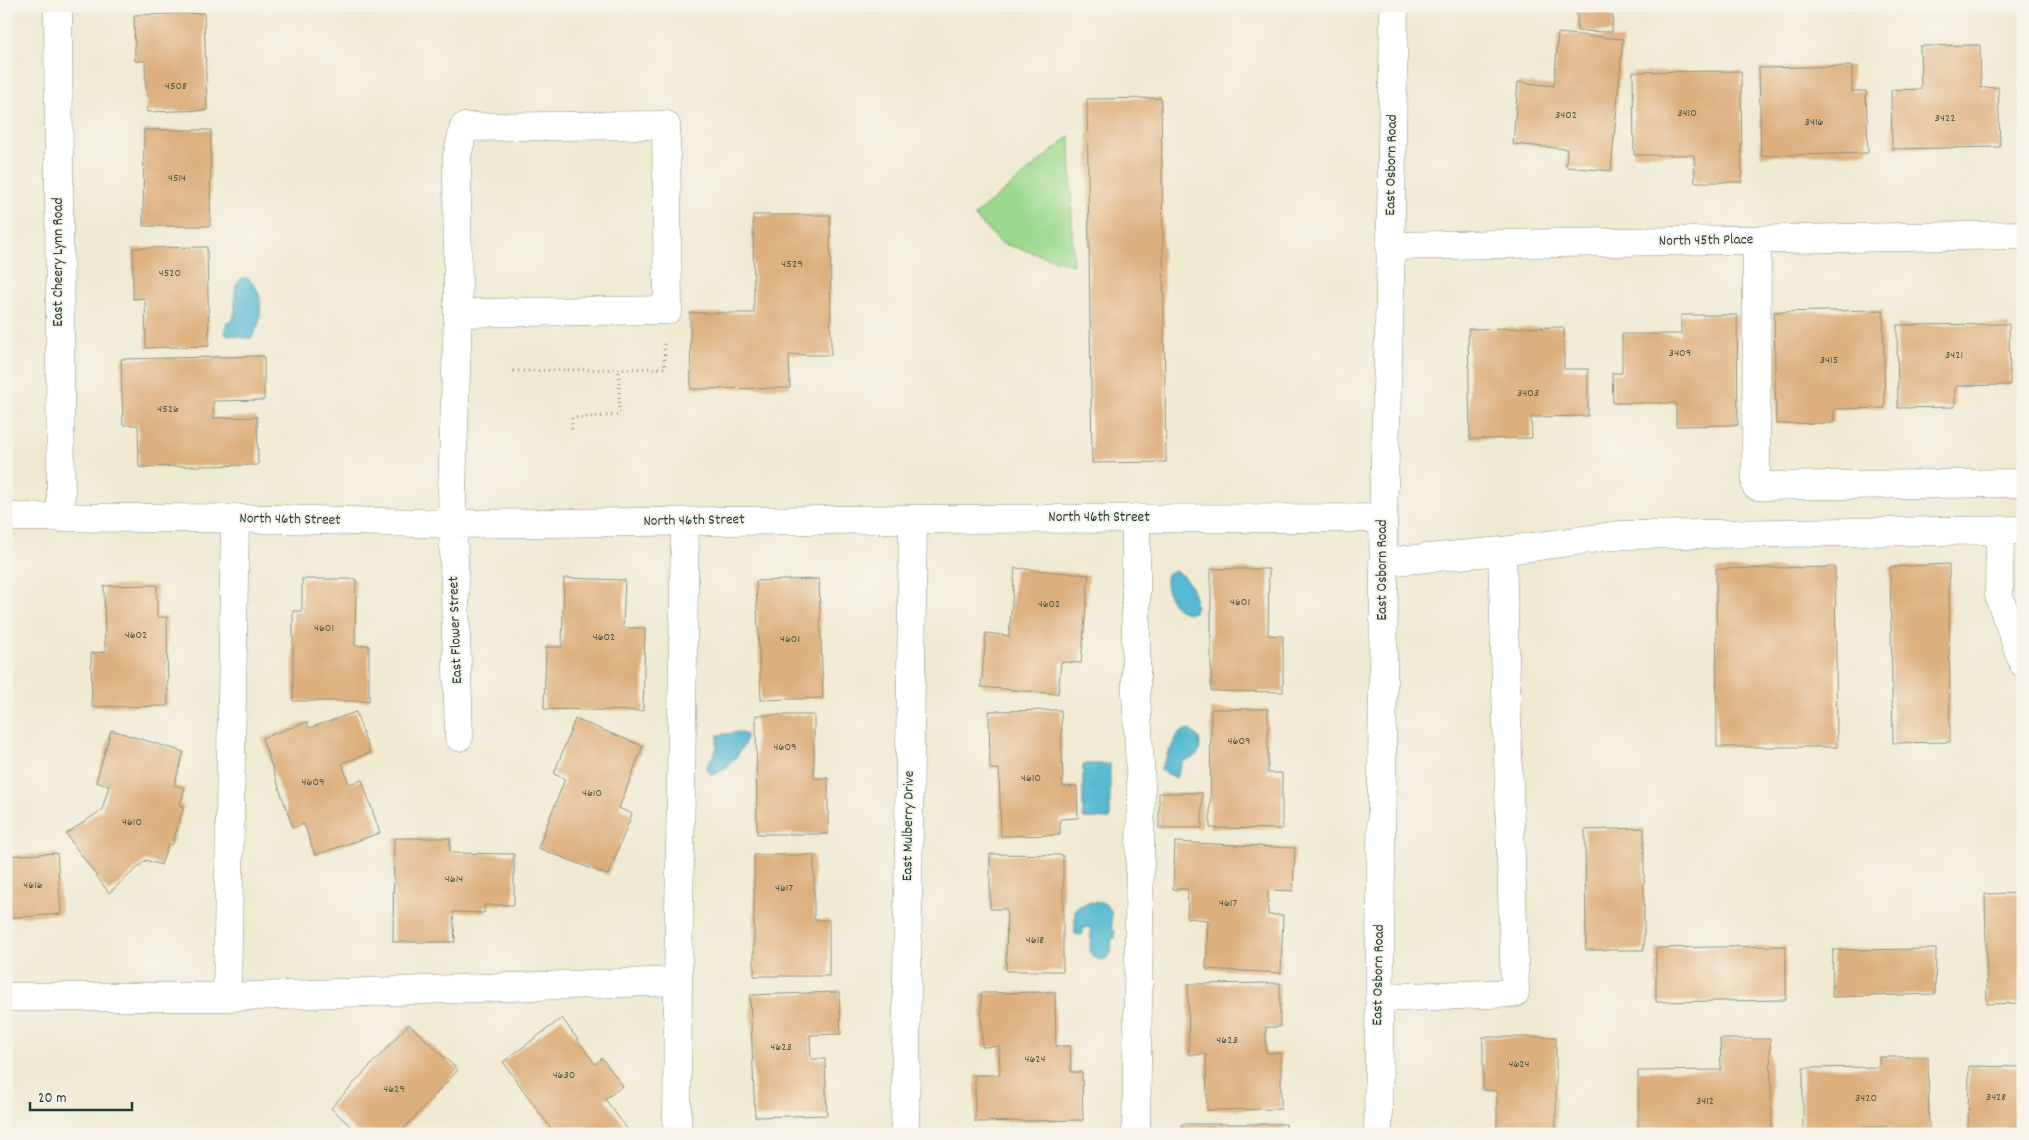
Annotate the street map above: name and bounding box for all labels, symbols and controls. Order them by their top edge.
house number: 4508 [165,78,187,95]
house number: 3410 [1677,105,1697,122]
house number: 3402 [1555,107,1577,124]
house number: 3422 [1935,110,1955,127]
street label: East Osborn Road [1380,114,1404,216]
house number: 3416 [1805,114,1824,131]
house number: 4514 [168,170,186,187]
street label: East Cheery Lynn Road [48,197,70,327]
street label: North 45th Place [1659,229,1754,253]
house number: 4529 [781,256,803,273]
house number: 4520 [159,265,181,282]
house number: 3409 [1669,345,1691,362]
house number: 3421 [1945,347,1963,364]
house number: 3415 [1820,352,1838,369]
house number: 3403 [1517,385,1539,402]
house number: 4526 [157,401,179,418]
street label: North 46th Street [1048,507,1150,529]
street label: North 46th Street [239,508,341,532]
street label: North 46th Street [643,509,745,533]
street label: East Osborn Road [1372,519,1394,621]
street label: East Flower Street [443,575,469,684]
house number: 4601 [1230,594,1250,611]
house number: 4602 [1038,596,1060,613]
house number: 4601 [314,620,334,637]
house number: 4602 [125,627,147,644]
house number: 4602 [593,629,615,646]
house number: 4601 [780,631,800,648]
house number: 4609 [1228,733,1250,750]
house number: 4609 [774,739,796,756]
street label: East Mulberry Drive [897,770,921,881]
house number: 4610 [1021,770,1041,787]
house number: 4609 [302,774,324,791]
house number: 4610 [582,785,602,802]
house number: 4610 [122,814,142,831]
house number: 4614 [445,871,463,888]
house number: 4616 [23,877,43,894]
house number: 4617 [775,880,793,897]
house number: 4617 [1219,895,1237,912]
street label: East Osborn Road [1367,924,1391,1026]
house number: 4618 [1026,932,1044,949]
house number: 4623 [1216,1032,1238,1049]
house number: 4623 [770,1039,792,1056]
house number: 4624 [1024,1051,1046,1068]
house number: 4624 [1508,1056,1530,1073]
house number: 4630 [553,1067,575,1084]
scale bar [30,1080,132,1112]
house number: 4629 [383,1081,405,1098]
text: 20 m [38,1088,66,1110]
house number: 3428 [1986,1089,2006,1106]
house number: 3420 [1855,1090,1877,1107]
house number: 3412 [1696,1093,1714,1110]

